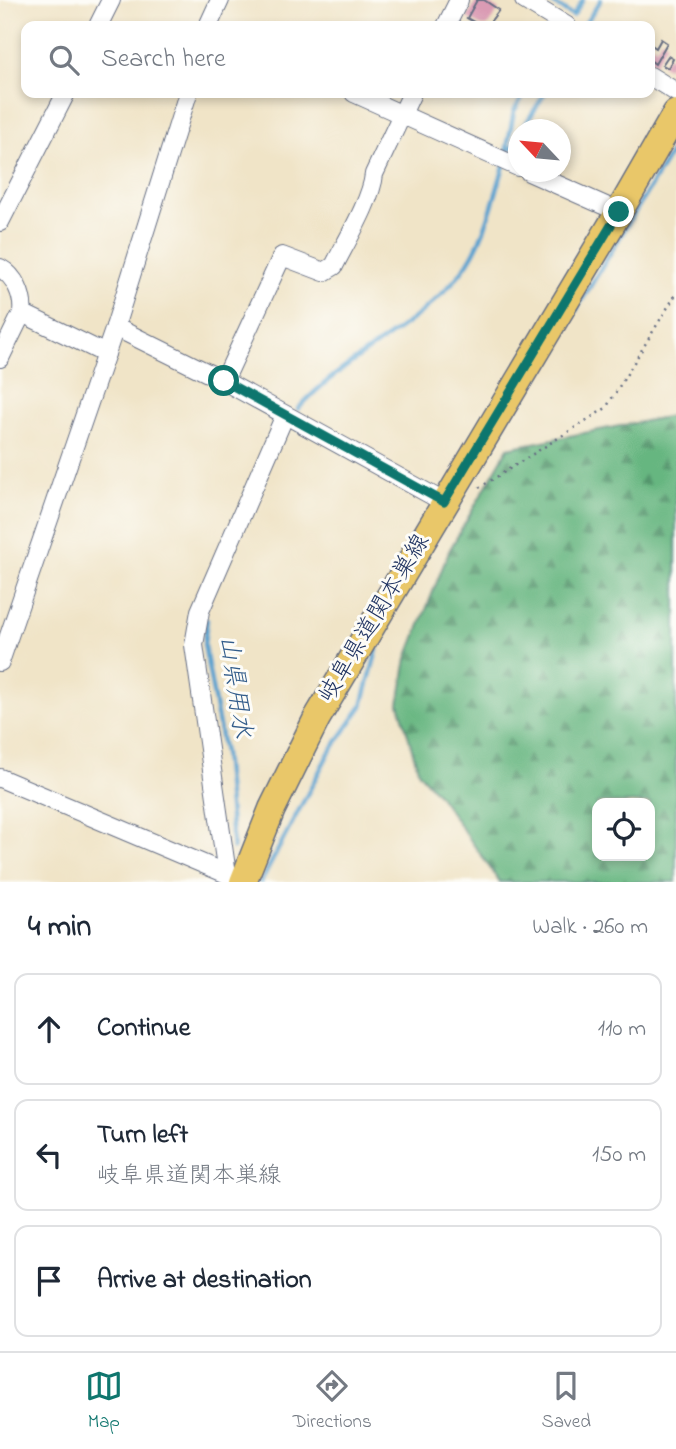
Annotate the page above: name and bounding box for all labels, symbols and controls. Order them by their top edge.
search box [21,21,655,98]
icon: search [45,41,83,79]
text: Search here [101,41,226,79]
north arrow [508,119,571,182]
route end [603,196,634,227]
route start [208,365,239,396]
street label: 岐阜県道関本巣線 [311,528,439,710]
water label: 山県用水 [208,633,260,741]
map controls [592,798,655,861]
button: locate [592,798,655,861]
text: 4 min [28,906,91,950]
text: Walk · 260 m [532,911,648,944]
icon: ahead [30,1010,68,1048]
text: Continue [97,1010,190,1048]
text: 110 m [598,1013,646,1046]
text: Turn left [97,1117,188,1155]
icon: left [30,1136,68,1174]
text: 150 m [592,1139,646,1172]
text: 岐阜県道関本巣線 [97,1160,281,1193]
icon: arrive [30,1262,68,1300]
text: Arrive at destination [97,1262,312,1300]
tab: Map [85,1367,123,1436]
tab: Directions [293,1367,372,1436]
tab: Saved [542,1367,591,1436]

